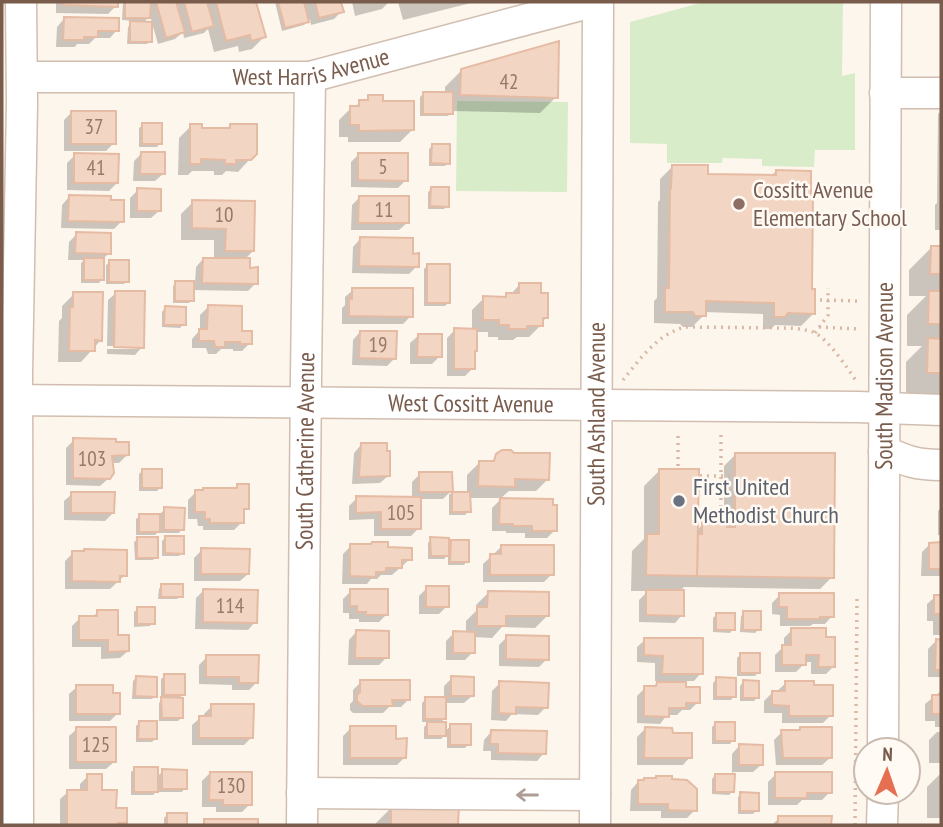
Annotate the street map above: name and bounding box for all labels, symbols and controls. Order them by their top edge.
street label: West Harris Avenue [232,41,393,92]
house number: 42 [500,68,518,95]
house number: 37 [85,113,103,140]
house number: 5 [378,153,388,180]
house number: 41 [87,154,105,181]
place label: Cossitt Avenue Elementary School [753,174,907,233]
house number: 11 [375,196,393,223]
marker: Cossitt Avenue Elementary School [731,196,747,212]
house number: 10 [215,201,233,228]
street label: South Madison Avenue [868,282,900,470]
street label: South Ashland Avenue [580,322,612,506]
house number: 19 [369,331,387,358]
street label: South Catherine Avenue [288,352,321,550]
street label: West Cossitt Avenue [388,387,554,420]
house number: 103 [78,445,106,472]
place label: First United Methodist Church [693,471,839,530]
marker: First United Methodist Church [671,493,687,509]
house number: 105 [387,499,415,526]
house number: 114 [216,592,245,619]
house number: 125 [82,731,110,758]
north arrow [852,736,922,806]
text: N [882,742,893,766]
house number: 130 [217,772,245,799]
one-way arrow [515,788,538,802]

